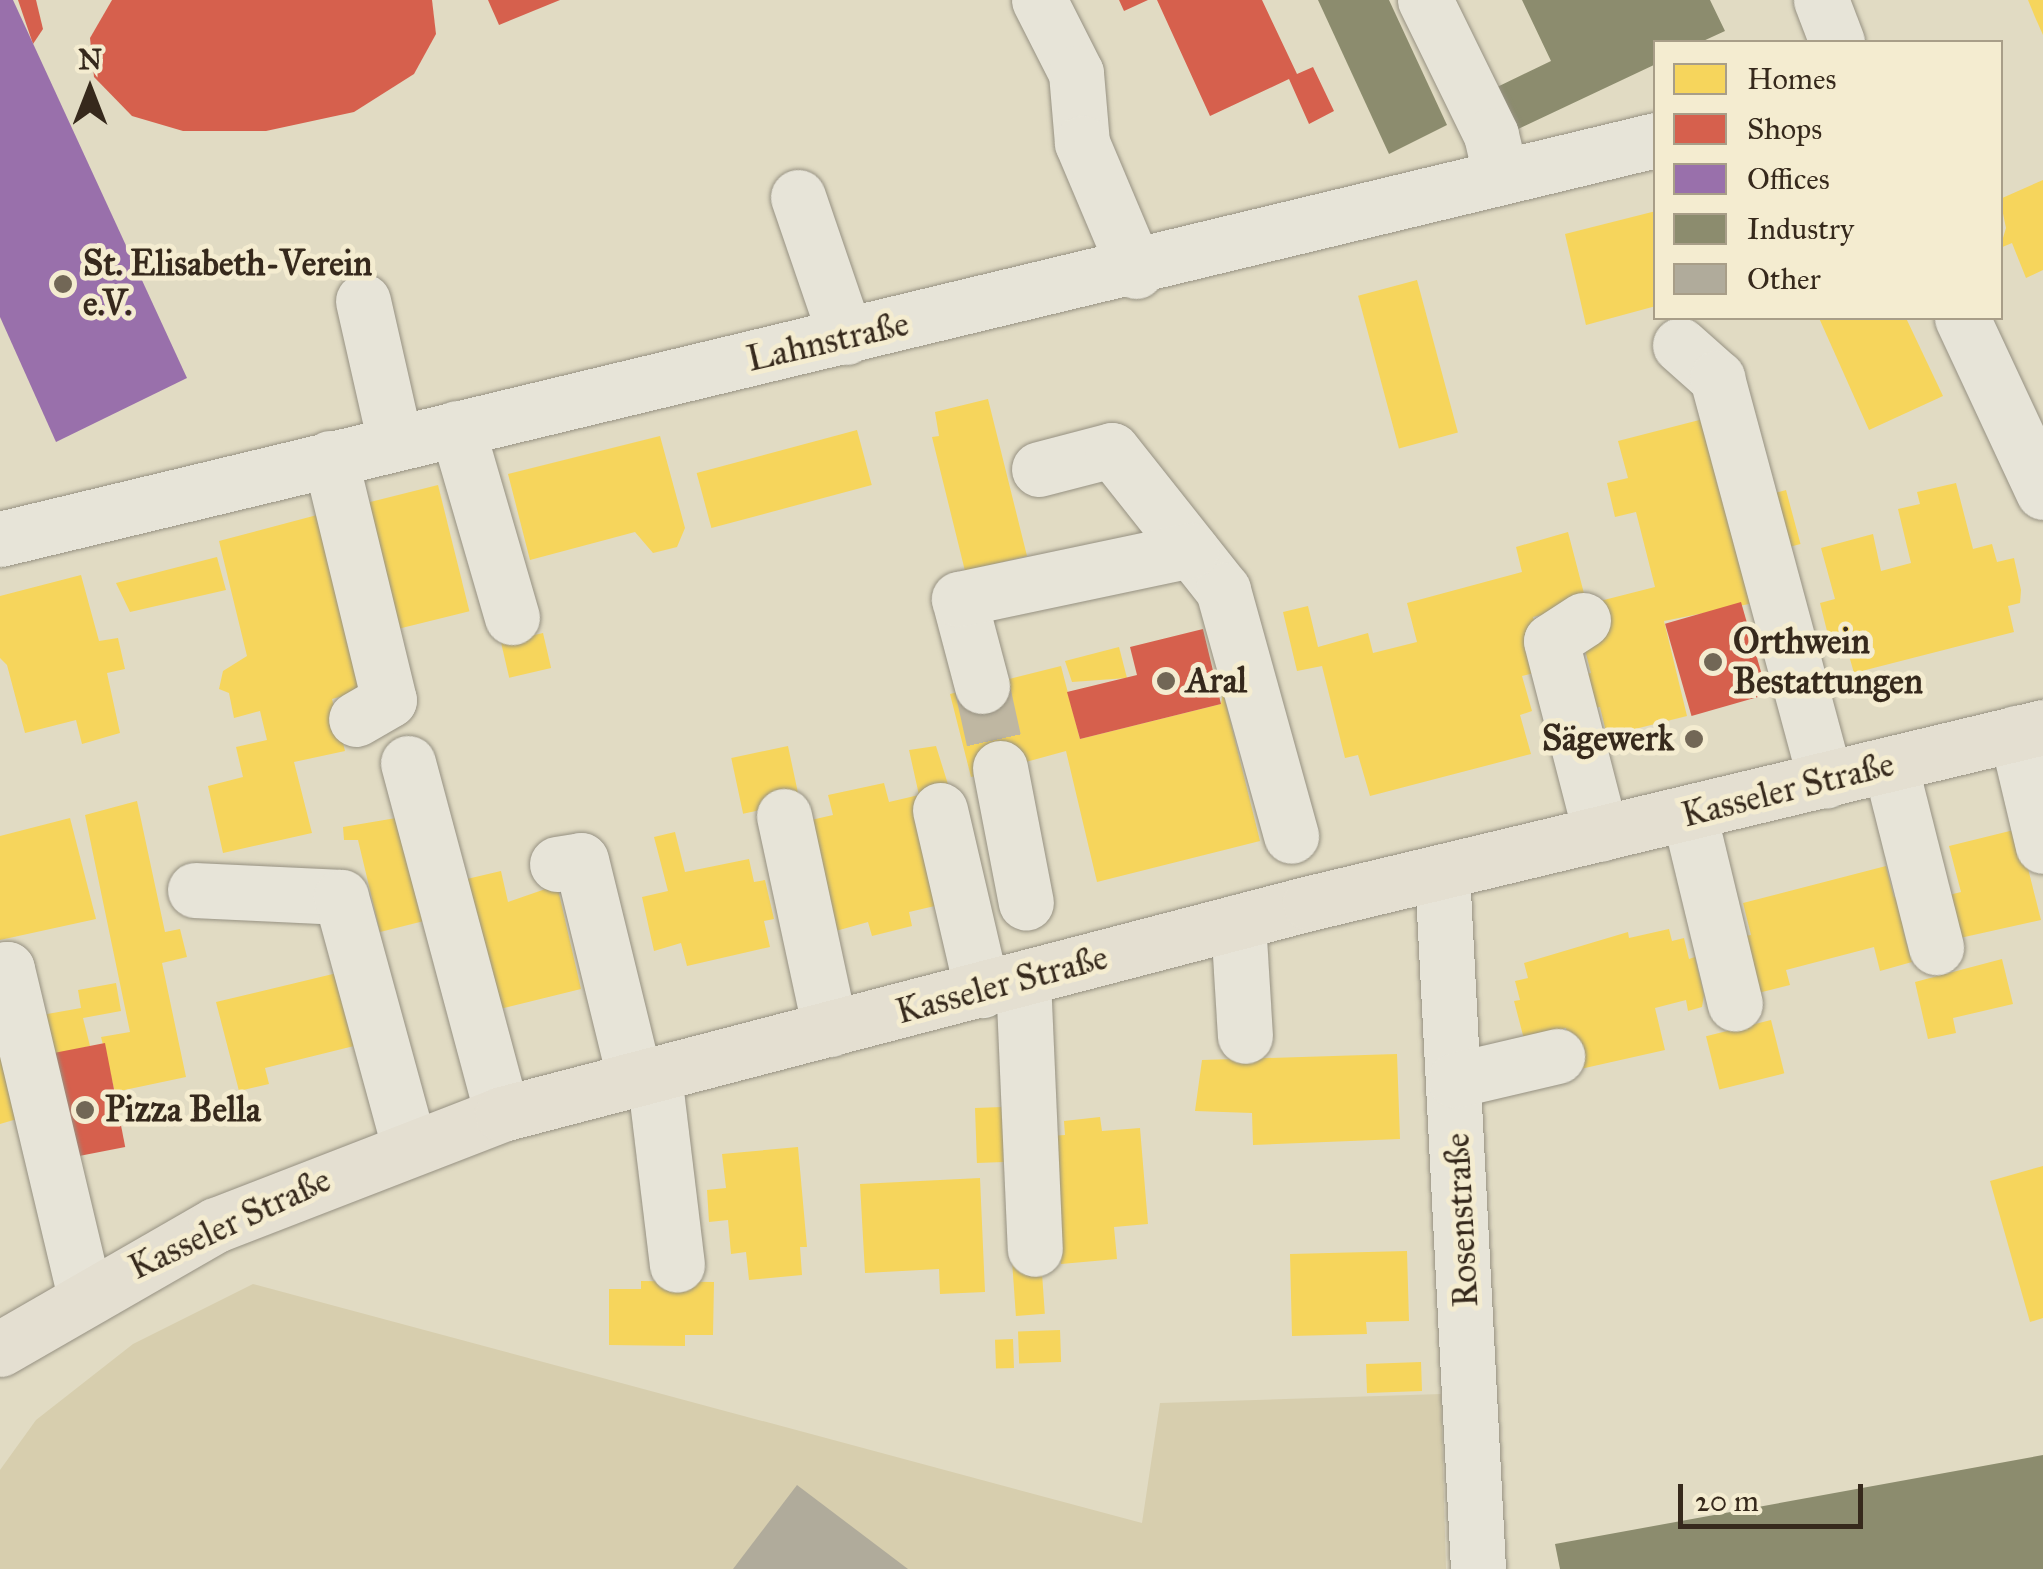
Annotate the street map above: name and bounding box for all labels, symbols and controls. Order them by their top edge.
north arrow [40,40,140,140]
legend [1653,40,2003,320]
text: N [78,42,102,77]
text: Homes [1747,61,1836,97]
text: Shops [1747,111,1822,147]
text: Offices [1747,161,1830,197]
text: Industry [1747,211,1854,247]
place label: St. Elisabeth-Verein e.V. [83,243,372,325]
text: Other [1747,261,1821,297]
marker: St. Elisabeth-Verein e.V. [52,273,74,295]
street label: Lahnstraße [743,303,913,381]
place label: Orthwein Bestattungen [1733,621,1923,703]
marker: Orthwein Bestattungen [1702,651,1724,673]
place label: Aral [1186,660,1247,702]
marker: Aral [1155,670,1177,692]
place label: Sägewerk [1542,718,1674,760]
marker: Sägewerk [1683,728,1705,750]
street label: Kasseler Straße [1677,743,1899,837]
street label: Kasseler Straße [892,937,1112,1033]
place label: Pizza Bella [105,1089,261,1131]
marker: Pizza Bella [74,1099,96,1121]
street label: Rosenstraße [1436,1132,1488,1308]
street label: Kasseler Straße [123,1159,337,1289]
scale bar [1683,1464,1868,1526]
text: 20 m [1695,1483,1759,1519]

